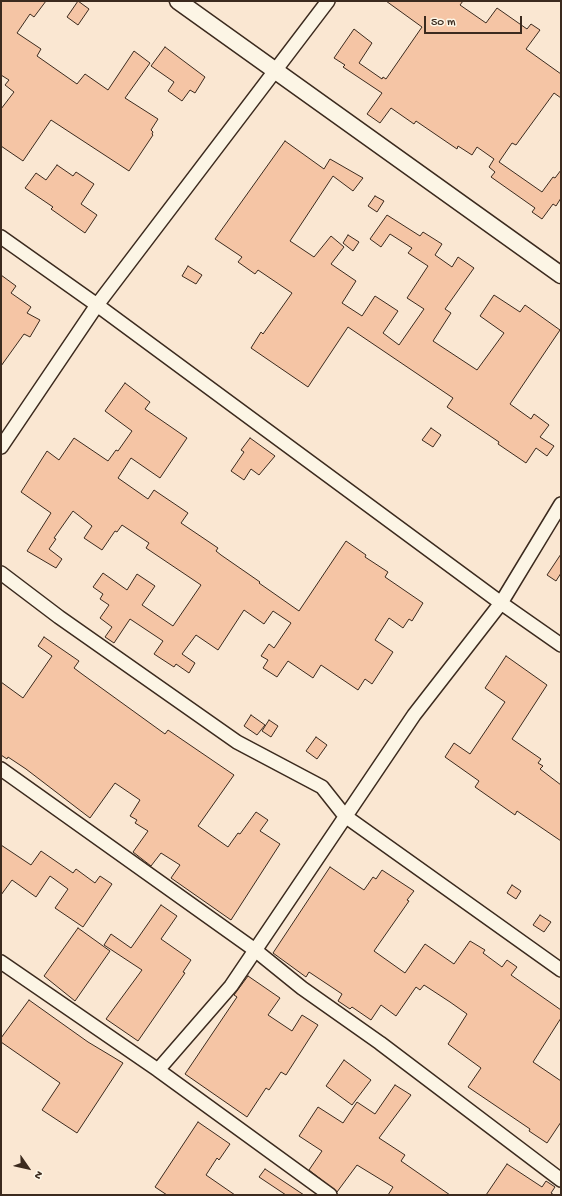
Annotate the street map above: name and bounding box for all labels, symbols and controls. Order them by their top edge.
scale bar [426,8,524,34]
text: 50 m [431,16,456,30]
north arrow [8,1148,48,1188]
text: N [31,1168,45,1181]

